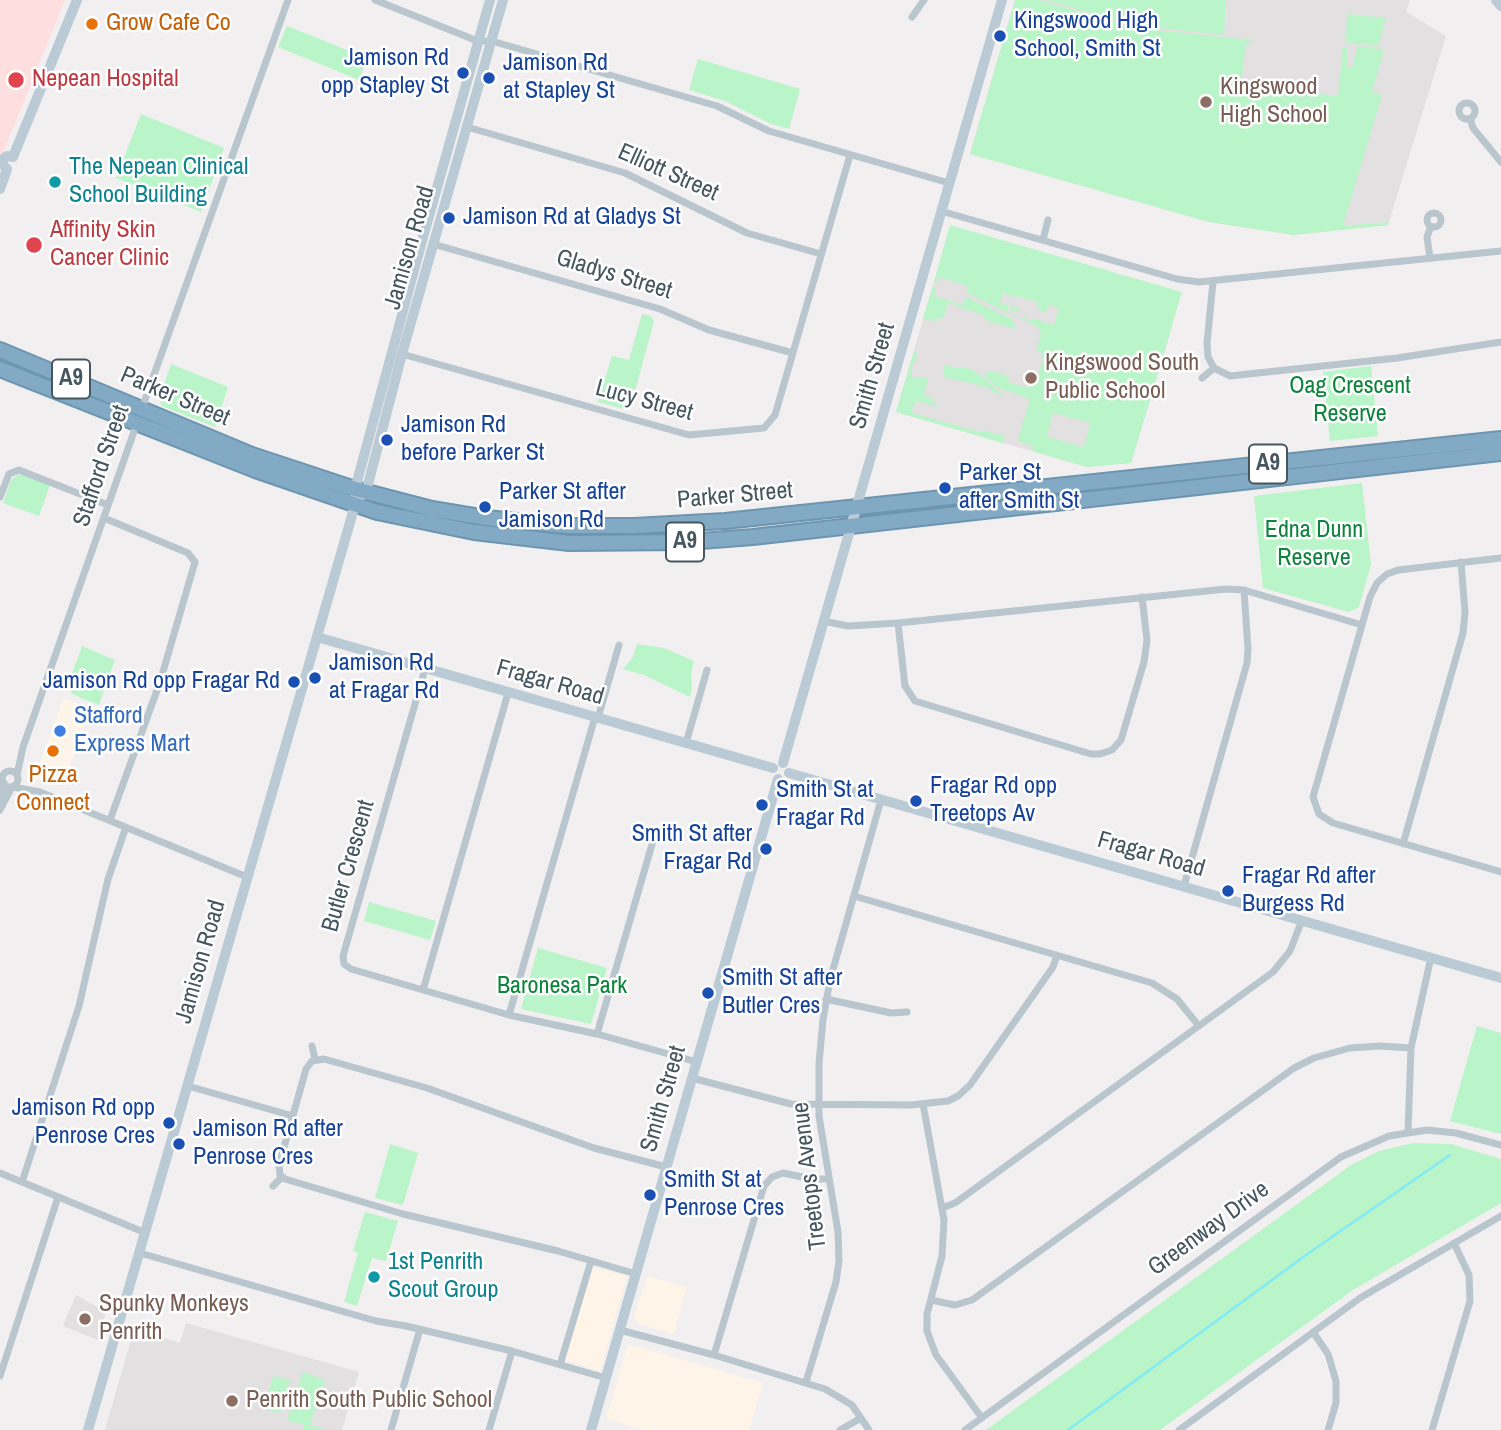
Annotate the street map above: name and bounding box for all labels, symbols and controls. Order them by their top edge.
place label: Kingswood High School, Smith St [1014,8,1161,64]
place label: Grow Cafe Co [106,10,231,38]
marker: Grow Cafe Co [84,16,100,32]
marker: Kingswood High School, Smith St [992,28,1008,44]
place label: Jamison Rd opp Stapley St [321,45,449,101]
place label: Jamison Rd at Stapley St [503,50,615,106]
marker: Jamison Rd opp Stapley St [455,65,471,81]
place label: Nepean Hospital [32,66,179,94]
marker: Nepean Hospital [6,70,26,90]
marker: Jamison Rd at Stapley St [481,70,497,86]
place label: Kingswood High School [1220,74,1327,130]
marker: Kingswood High School [1198,94,1214,110]
street label: Elliott Street [613,138,723,208]
place label: The Nepean Clinical School Building [69,154,248,210]
marker: The Nepean Clinical School Building [47,174,63,190]
street label: Jamison Road [379,183,441,313]
place label: Jamison Rd at Gladys St [463,204,681,232]
marker: Jamison Rd at Gladys St [441,210,457,226]
place label: Affinity Skin Cancer Clinic [50,217,169,273]
marker: Affinity Skin Cancer Clinic [24,235,44,255]
street label: Gladys Street [553,244,675,306]
street label: Smith Street [844,319,902,433]
place label: Kingswood South Public School [1045,350,1199,406]
road number: A9 [52,360,90,398]
street label: Parker Street [116,361,234,433]
marker: Kingswood South Public School [1023,370,1039,386]
park label: Oag Crescent Reserve [1289,373,1411,429]
street label: Lucy Street [592,374,696,428]
street label: Stafford Street [68,401,136,531]
place label: Jamison Rd before Parker St [401,412,544,468]
marker: Jamison Rd before Parker St [379,432,395,448]
road number: A9 [1249,445,1287,484]
place label: Parker St after Smith St [959,460,1079,516]
street label: Parker Street [676,477,794,515]
place label: Parker St after Jamison Rd [499,479,626,535]
marker: Parker St after Smith St [937,480,953,496]
marker: Parker St after Jamison Rd [477,499,493,515]
park label: Edna Dunn Reserve [1265,517,1363,573]
road number: A9 [666,522,704,562]
place label: Jamison Rd at Fragar Rd [329,650,439,706]
street label: Fragar Road [493,654,607,712]
place label: Jamison Rd opp Fragar Rd [43,668,280,696]
marker: Jamison Rd at Fragar Rd [307,670,323,686]
marker: Jamison Rd opp Fragar Rd [286,674,302,690]
place label: Stafford Express Mart [74,703,190,759]
marker: Stafford Express Mart [52,723,68,739]
marker: Pizza Connect [45,743,61,759]
place label: Pizza Connect [16,762,90,818]
place label: Fragar Rd opp Treetops Av [930,773,1057,829]
place label: Smith St at Fragar Rd [776,777,873,833]
marker: Fragar Rd opp Treetops Av [908,793,924,809]
street label: Butler Crescent [316,797,382,935]
marker: Smith St at Fragar Rd [754,797,770,813]
place label: Smith St after Fragar Rd [632,821,752,877]
street label: Fragar Road [1094,826,1208,884]
marker: Smith St after Fragar Rd [758,841,774,857]
place label: Fragar Rd after Burgess Rd [1242,863,1375,919]
marker: Fragar Rd after Burgess Rd [1220,883,1236,899]
street label: Jamison Road [170,897,232,1027]
place label: Smith St after Butler Cres [722,965,842,1021]
park label: Baronesa Park [497,973,627,1001]
marker: Smith St after Butler Cres [700,985,716,1001]
street label: Smith Street [635,1042,693,1156]
place label: Jamison Rd opp Penrose Cres [12,1095,155,1151]
street label: Treetops Avenue [787,1100,833,1252]
marker: Jamison Rd opp Penrose Cres [161,1115,177,1131]
place label: Jamison Rd after Penrose Cres [193,1116,343,1172]
marker: Jamison Rd after Penrose Cres [171,1136,187,1152]
place label: Smith St at Penrose Cres [664,1167,784,1223]
street label: Greenway Drive [1143,1176,1275,1282]
marker: Smith St at Penrose Cres [642,1187,658,1203]
place label: 1st Penrith Scout Group [388,1249,498,1305]
marker: 1st Penrith Scout Group [366,1269,382,1285]
place label: Spunky Monkeys Penrith [99,1291,249,1347]
marker: Spunky Monkeys Penrith [77,1311,93,1327]
place label: Penrith South Public School [246,1387,492,1415]
marker: Penrith South Public School [224,1393,240,1409]

